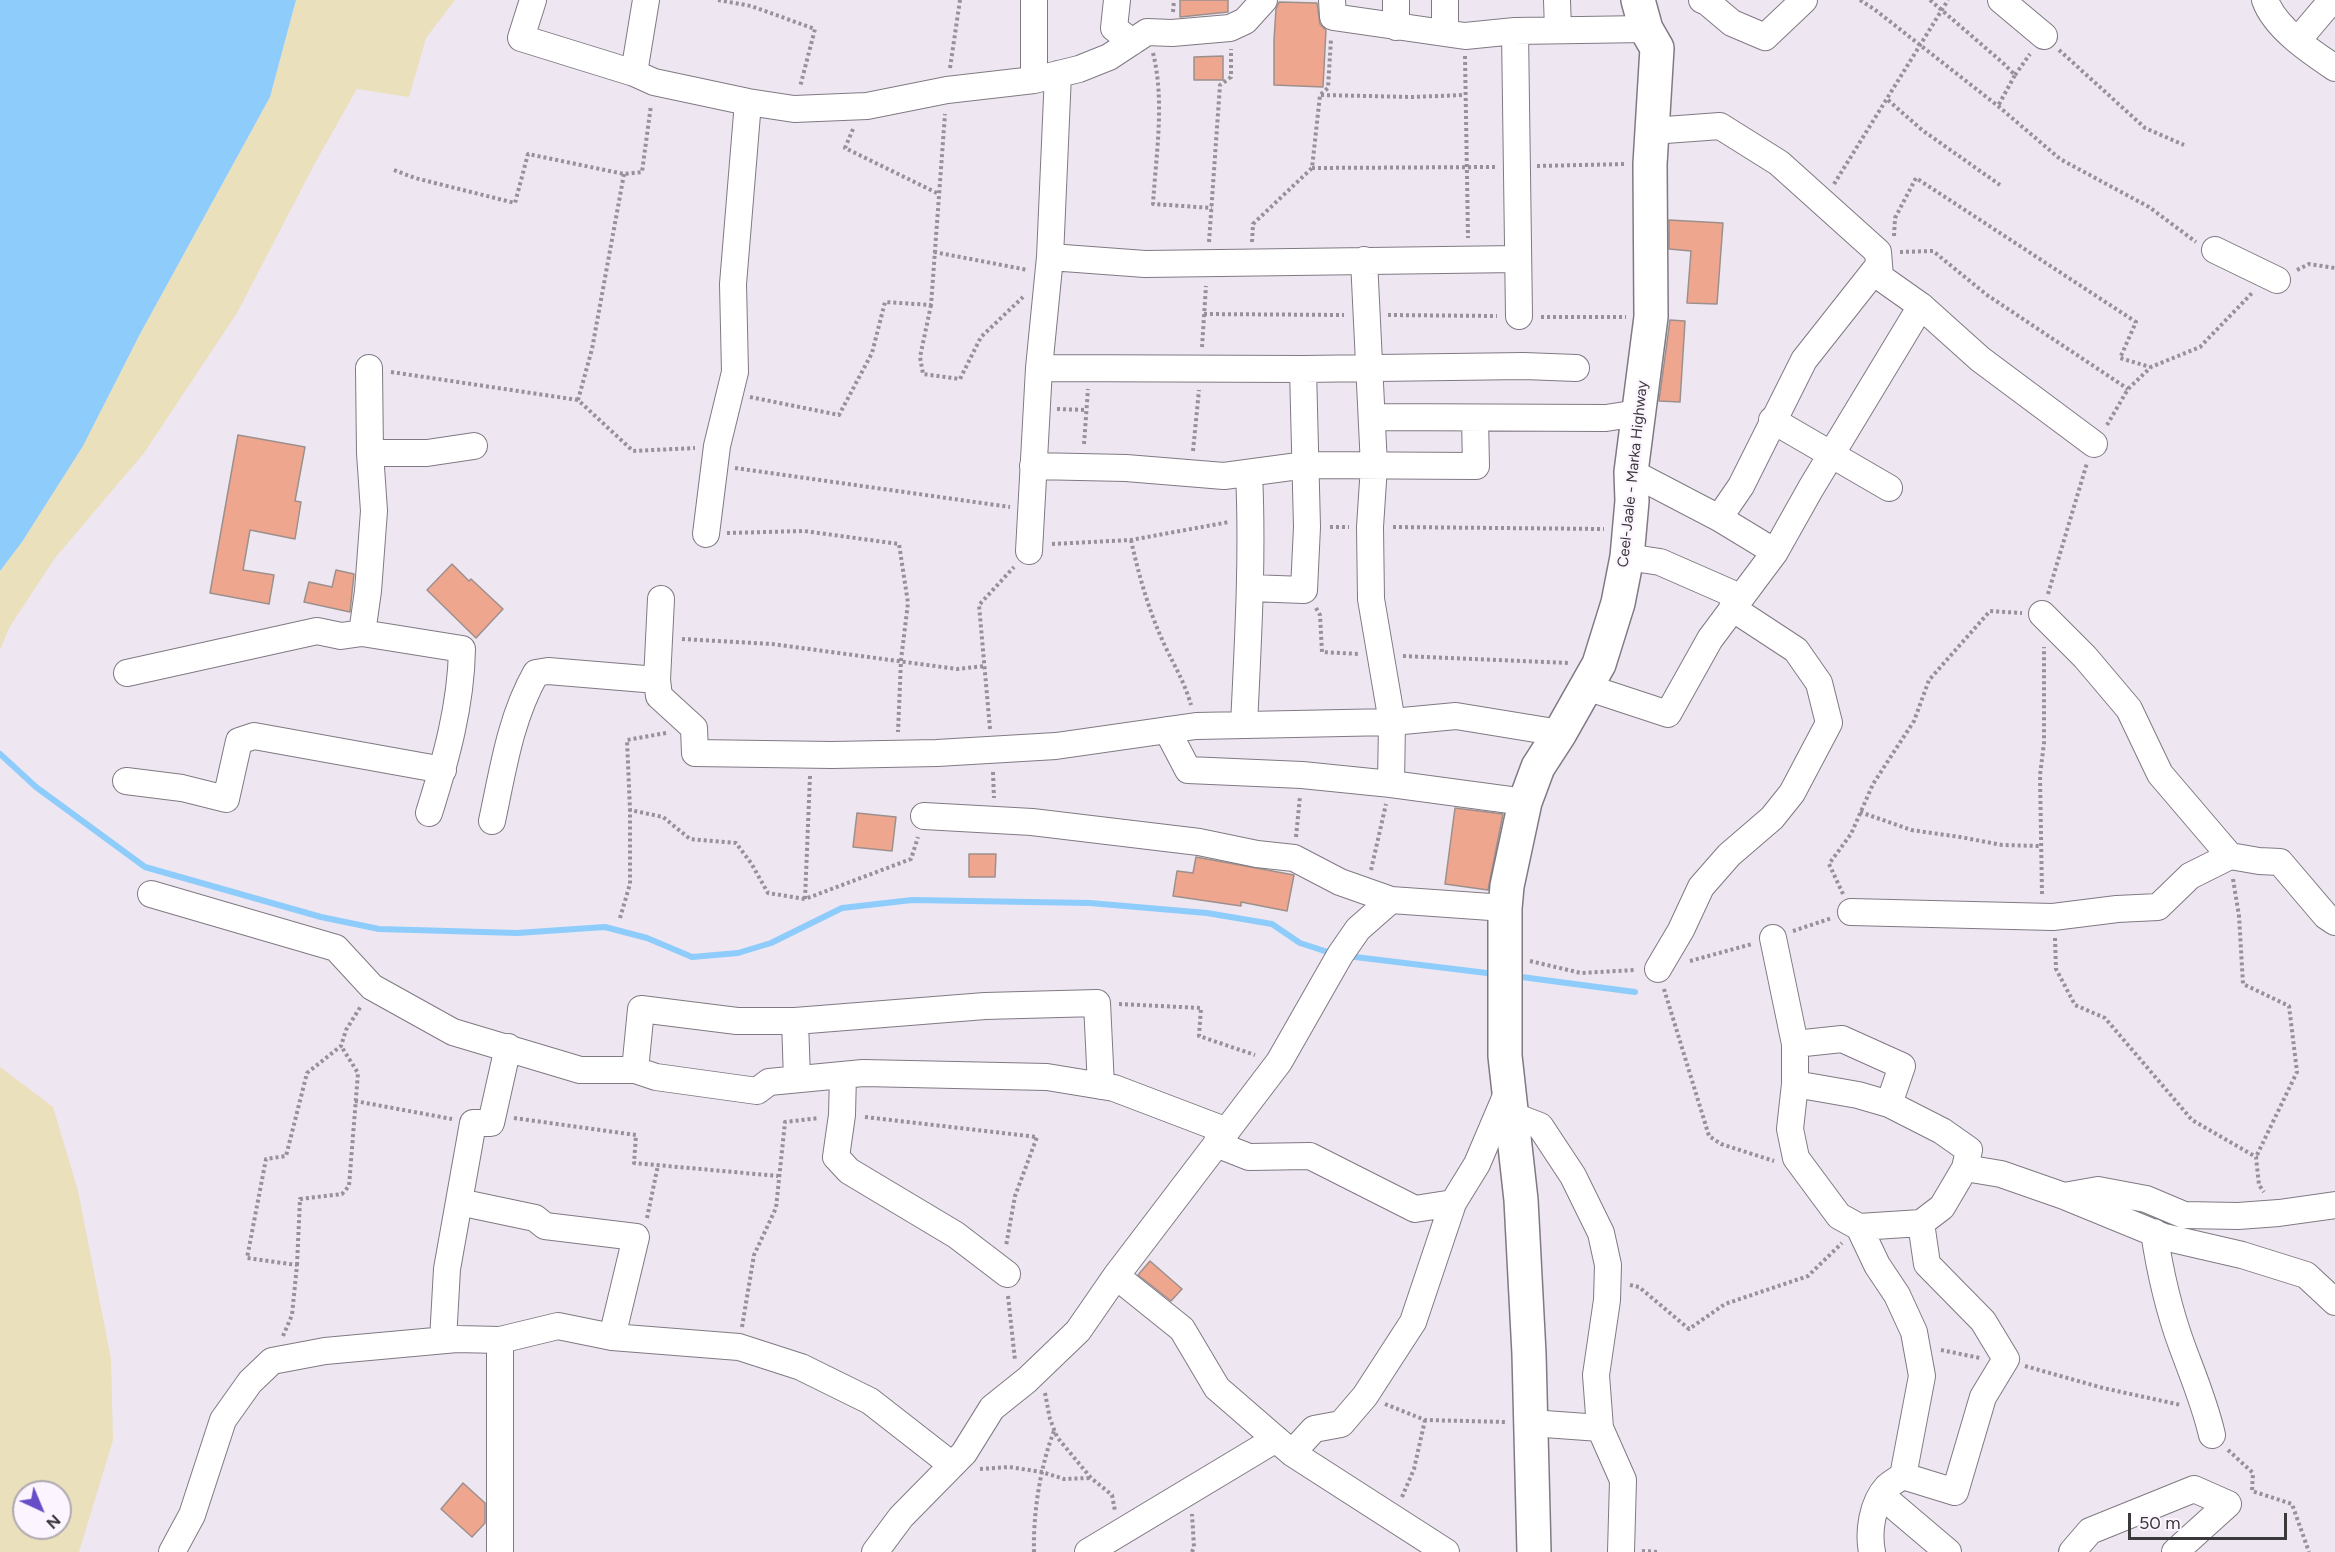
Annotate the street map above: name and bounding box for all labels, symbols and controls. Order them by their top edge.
street label: Ceel-Jaale - Marka Highway [1614,380,1652,568]
north arrow [12,1480,72,1540]
scale bar [2131,1501,2290,1539]
text: N [42,1511,65,1533]
text: 50 m [2139,1512,2181,1534]

